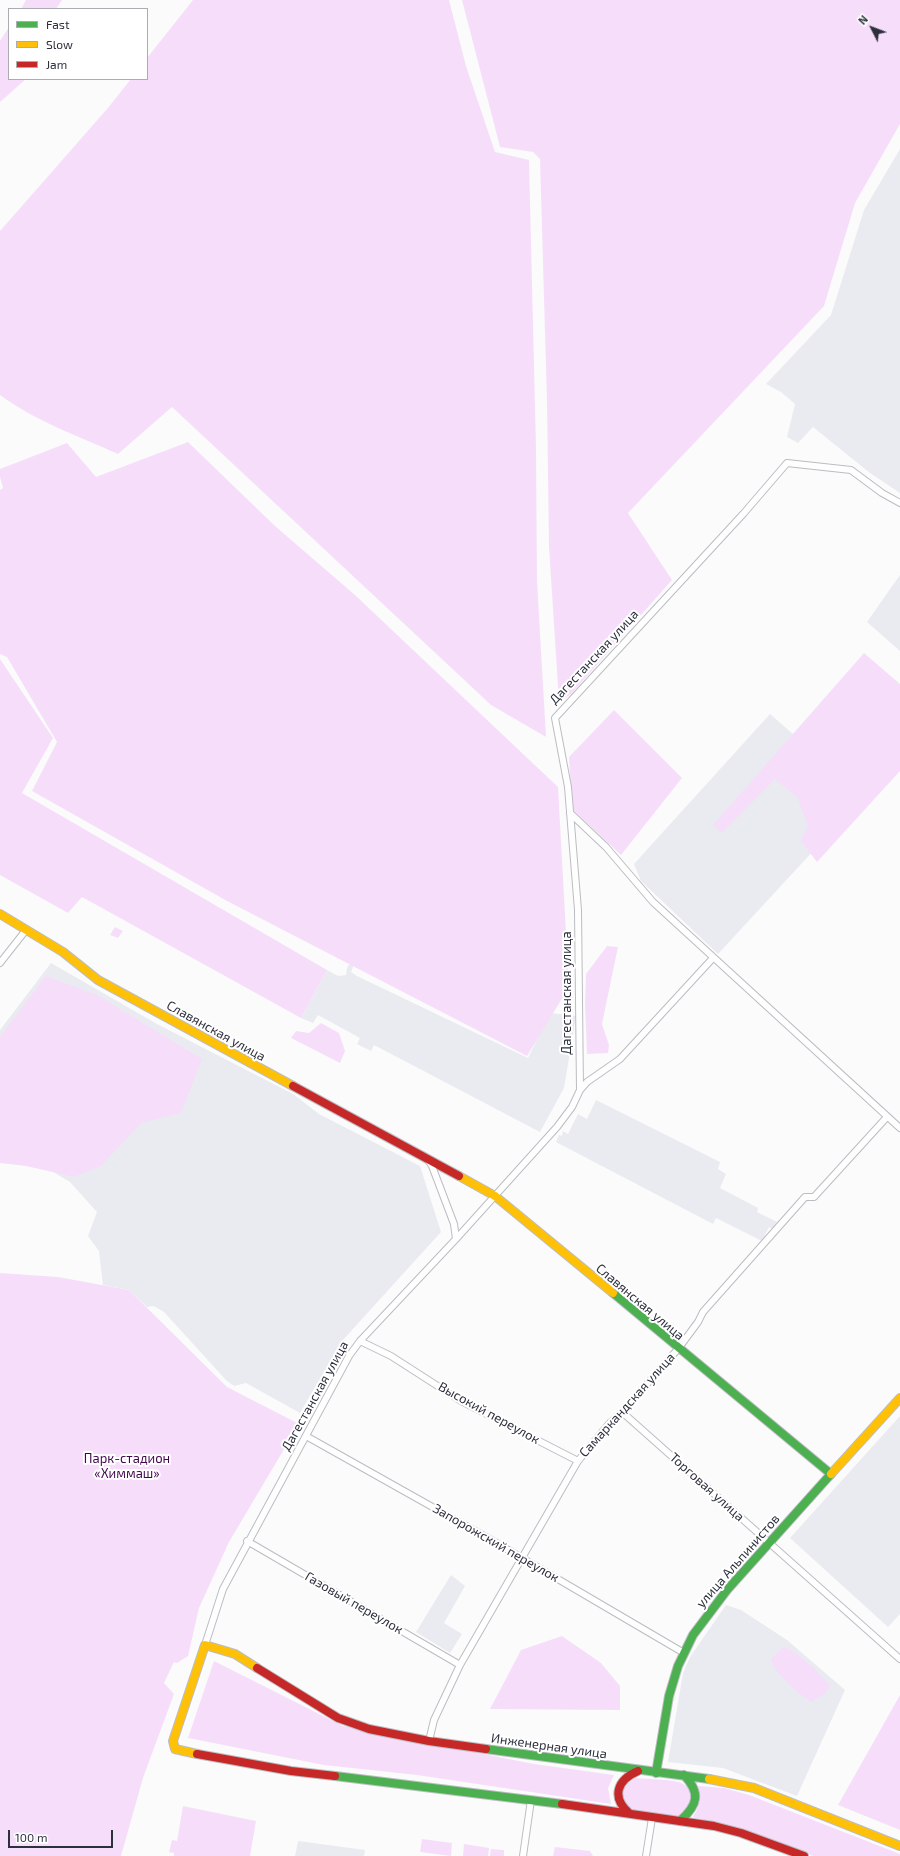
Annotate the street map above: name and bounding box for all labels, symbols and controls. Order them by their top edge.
legend [8,8,148,80]
north arrow [852,8,892,48]
text: N [855,12,870,27]
text: Fast [46,17,69,31]
text: Slow [46,37,73,51]
text: Jam [46,57,67,71]
street label: Дагестанская улица [546,607,642,707]
street label: Дагестанская улица [559,931,575,1055]
street label: Славянская улица [164,997,268,1065]
street label: Славянская улица [593,1261,687,1343]
street label: Дагестанская улица [278,1338,352,1454]
street label: Самаркандская улица [576,1350,678,1460]
street label: Высокий переулок [436,1379,542,1447]
street label: Торговая улица [666,1449,748,1525]
park label: Парк-стадион «Химмаш» [84,1451,170,1482]
street label: Запорожский переулок [430,1500,562,1586]
street label: улица Альпинистов [693,1511,783,1611]
street label: Газовый переулок [302,1569,406,1637]
street label: Инженерная улица [490,1730,608,1762]
scale bar [10,1822,115,1848]
text: 100 m [15,1830,47,1844]

